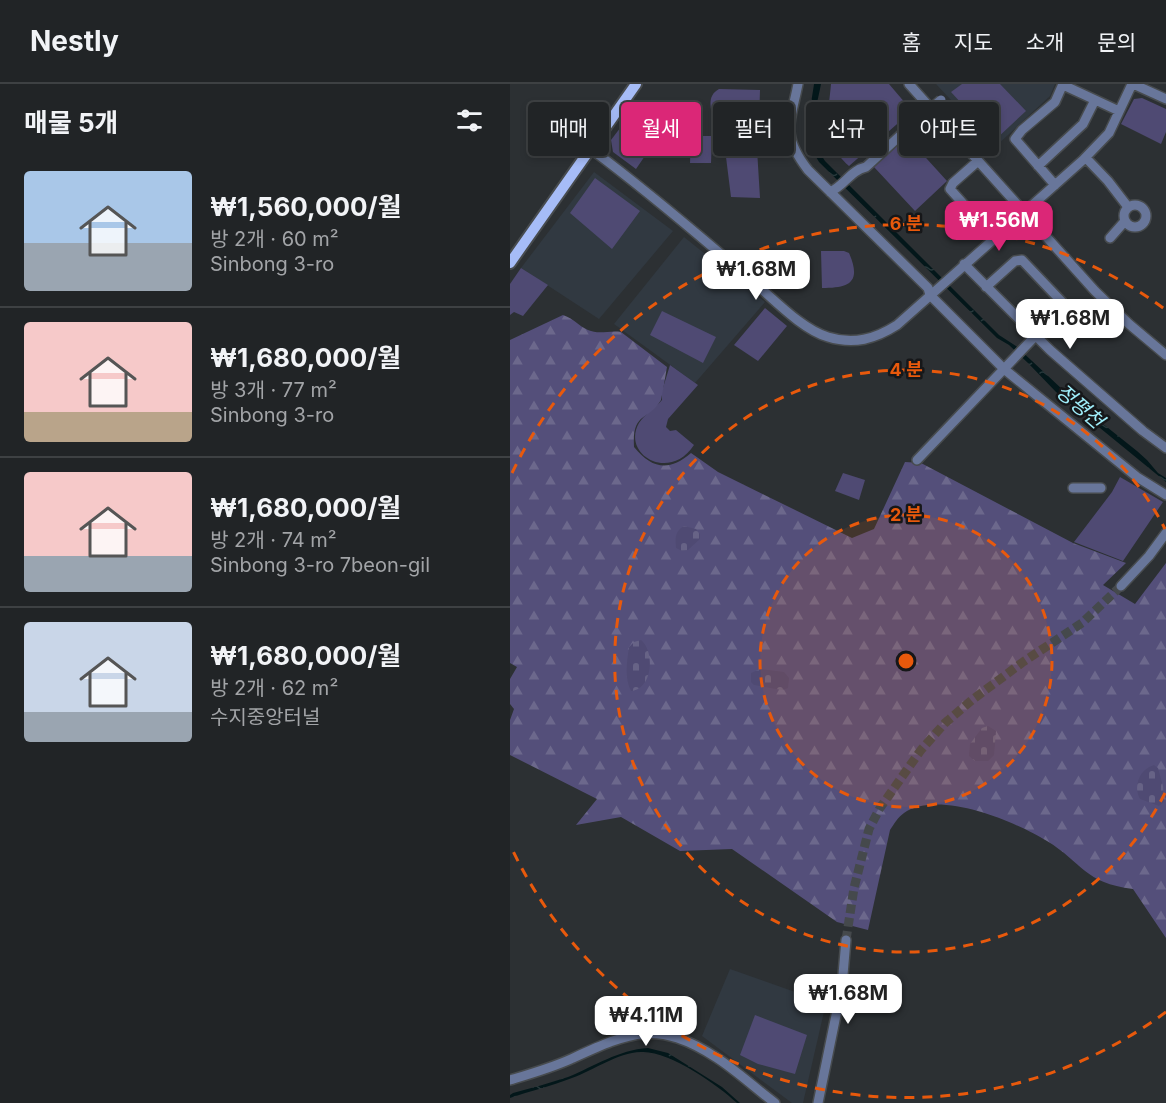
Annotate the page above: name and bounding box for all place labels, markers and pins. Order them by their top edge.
pin: ₩1.56M [950,201,1048,252]
pin: ₩1.68M [707,250,805,301]
pin: ₩1.68M [1021,299,1119,350]
centre of rings [896,651,916,671]
pin: ₩1.68M [799,974,897,1025]
pin: ₩4.11M [597,996,695,1047]

